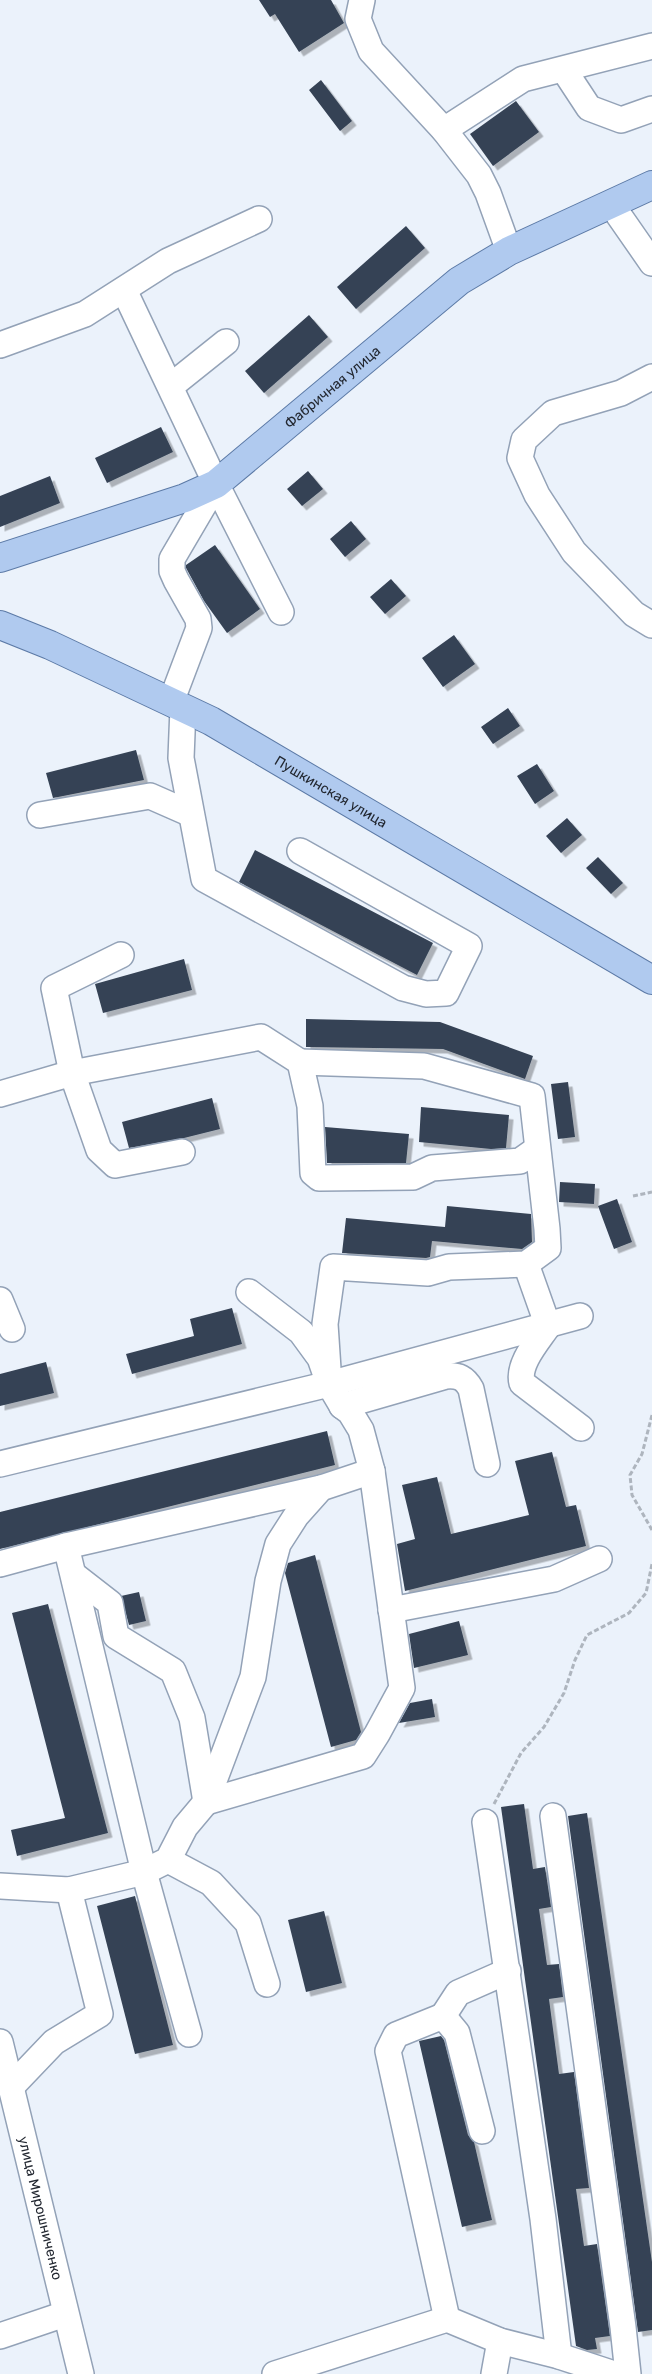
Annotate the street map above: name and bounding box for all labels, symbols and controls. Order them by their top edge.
street label: Фабричная улица [281,342,384,432]
street label: Пушкинская улица [272,752,390,831]
street label: улица Мирошниченко [15,2135,66,2282]

